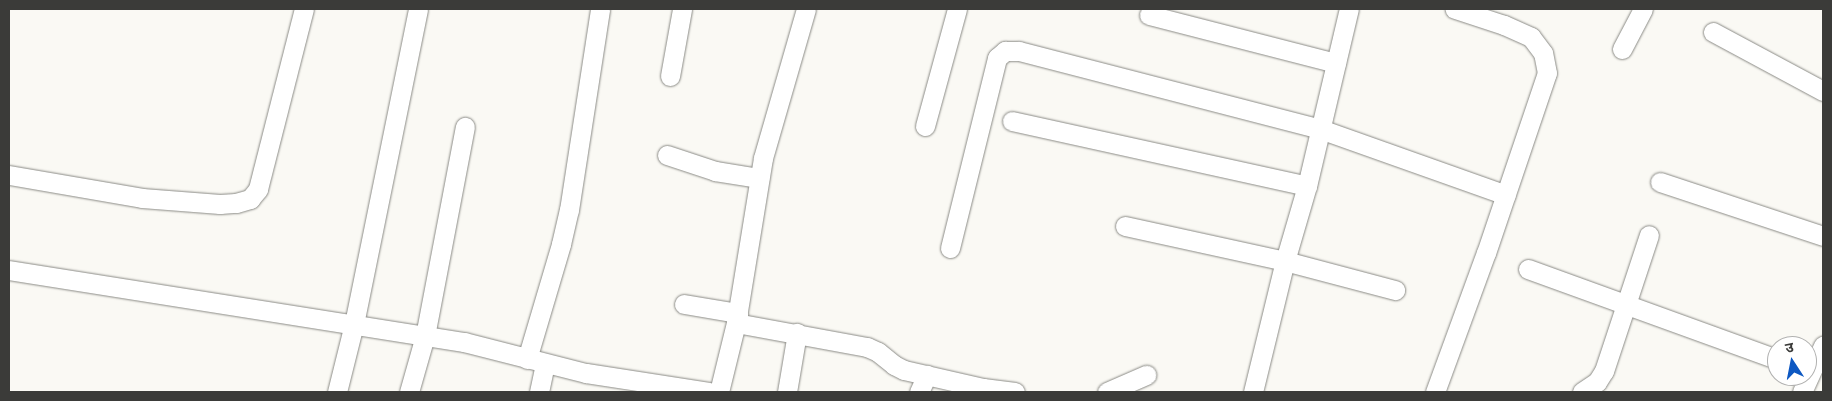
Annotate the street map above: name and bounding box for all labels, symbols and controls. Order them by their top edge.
north arrow [1767,336,1817,386]
text: उ [1784,338,1795,357]

